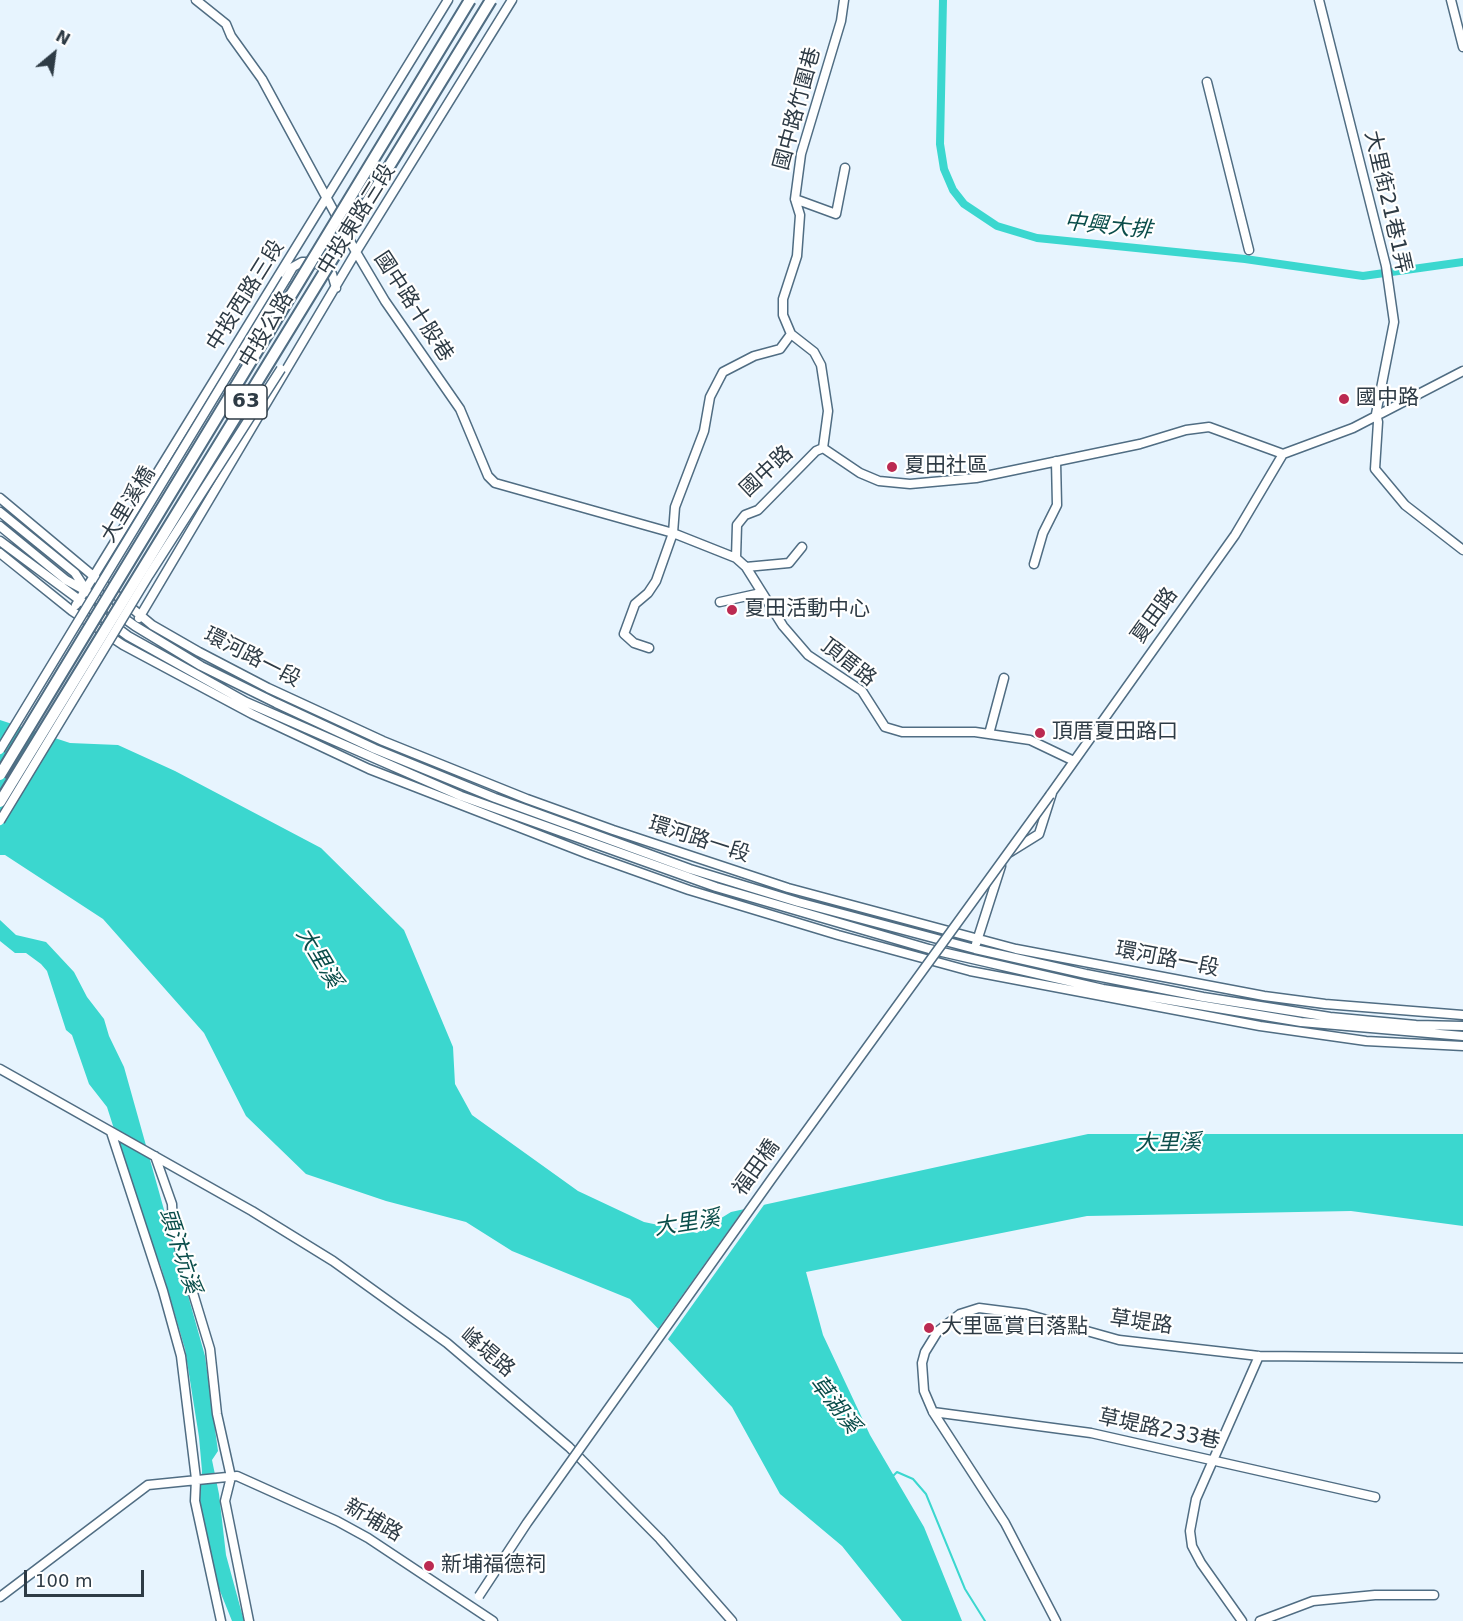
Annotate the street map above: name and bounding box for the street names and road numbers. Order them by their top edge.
street label: 國中路竹圍巷 [770,45,826,173]
street label: 大里街21巷1弄 [1358,128,1416,276]
street label: 中投東路三段 [313,160,401,280]
street label: 中投西路三段 [202,236,290,356]
street label: 國中路十股巷 [368,247,458,367]
street label: 中投公路 [235,288,299,372]
road number: 63 [225,385,267,419]
street label: 國中路 [735,441,799,503]
street label: 大里溪橋 [97,463,161,547]
street label: 夏田路 [1126,583,1184,649]
street label: 環河路一段 [200,623,304,693]
street label: 頂厝路 [815,634,881,692]
street label: 環河路一段 [645,812,753,868]
street label: 環河路一段 [1113,938,1221,982]
street label: 福田橋 [728,1135,786,1201]
street label: 草堤路 [1108,1306,1174,1340]
street label: 峰堤路 [455,1323,519,1383]
street label: 草堤路233巷 [1096,1405,1222,1455]
street label: 新埔路 [339,1494,407,1548]

